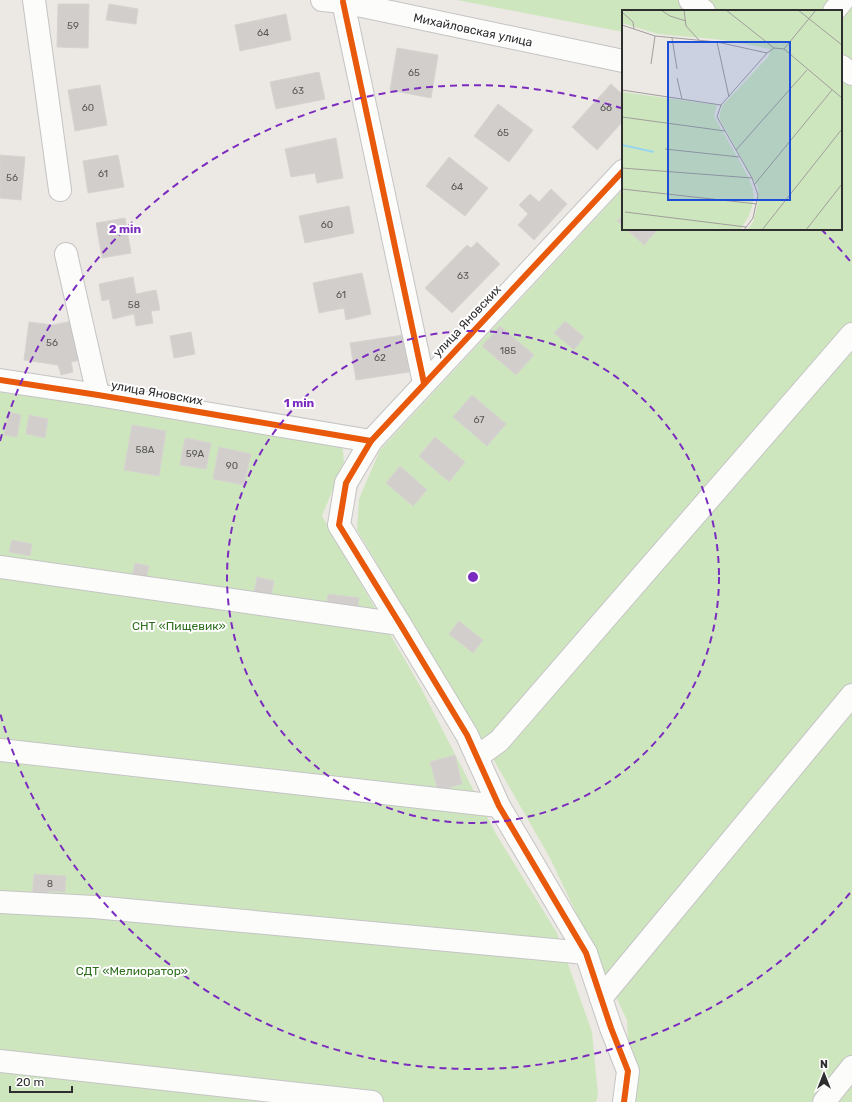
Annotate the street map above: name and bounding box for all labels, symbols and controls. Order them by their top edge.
inset map [622,10,842,230]
street label: Михайловская улица [412,11,534,49]
house number: 59 [67,20,79,32]
house number: 64 [257,27,269,39]
house number: 65 [408,67,420,79]
house number: 63 [292,85,304,97]
house number: 60 [82,102,94,114]
house number: 66 [600,102,612,114]
house number: 65 [497,127,509,139]
house number: 61 [98,168,108,180]
house number: 56 [6,172,18,184]
house number: 64 [451,181,463,193]
house number: 60 [321,219,333,231]
text: 2 min [109,222,142,236]
house number: 63 [457,270,469,282]
street label: улица Яновских [430,282,504,360]
house number: 61 [336,289,346,301]
house number: 58 [128,299,140,311]
house number: 56 [46,337,58,349]
house number: 185 [500,345,516,357]
house number: 62 [374,352,386,364]
street label: улица Яновских [110,378,205,408]
text: 1 min [284,396,315,410]
house number: 67 [474,414,484,426]
house number: 58А [136,444,155,456]
house number: 59А [186,448,205,460]
house number: 90 [226,460,238,472]
centre of rings [466,570,480,584]
park label: СНТ «Пищевик» [132,619,226,633]
house number: 8 [47,878,53,890]
park label: СДТ «Мелиоратор» [76,964,188,978]
north arrow [804,1054,844,1094]
text: N [820,1058,828,1071]
scale bar [10,1068,72,1094]
text: 20 m [16,1075,44,1089]

